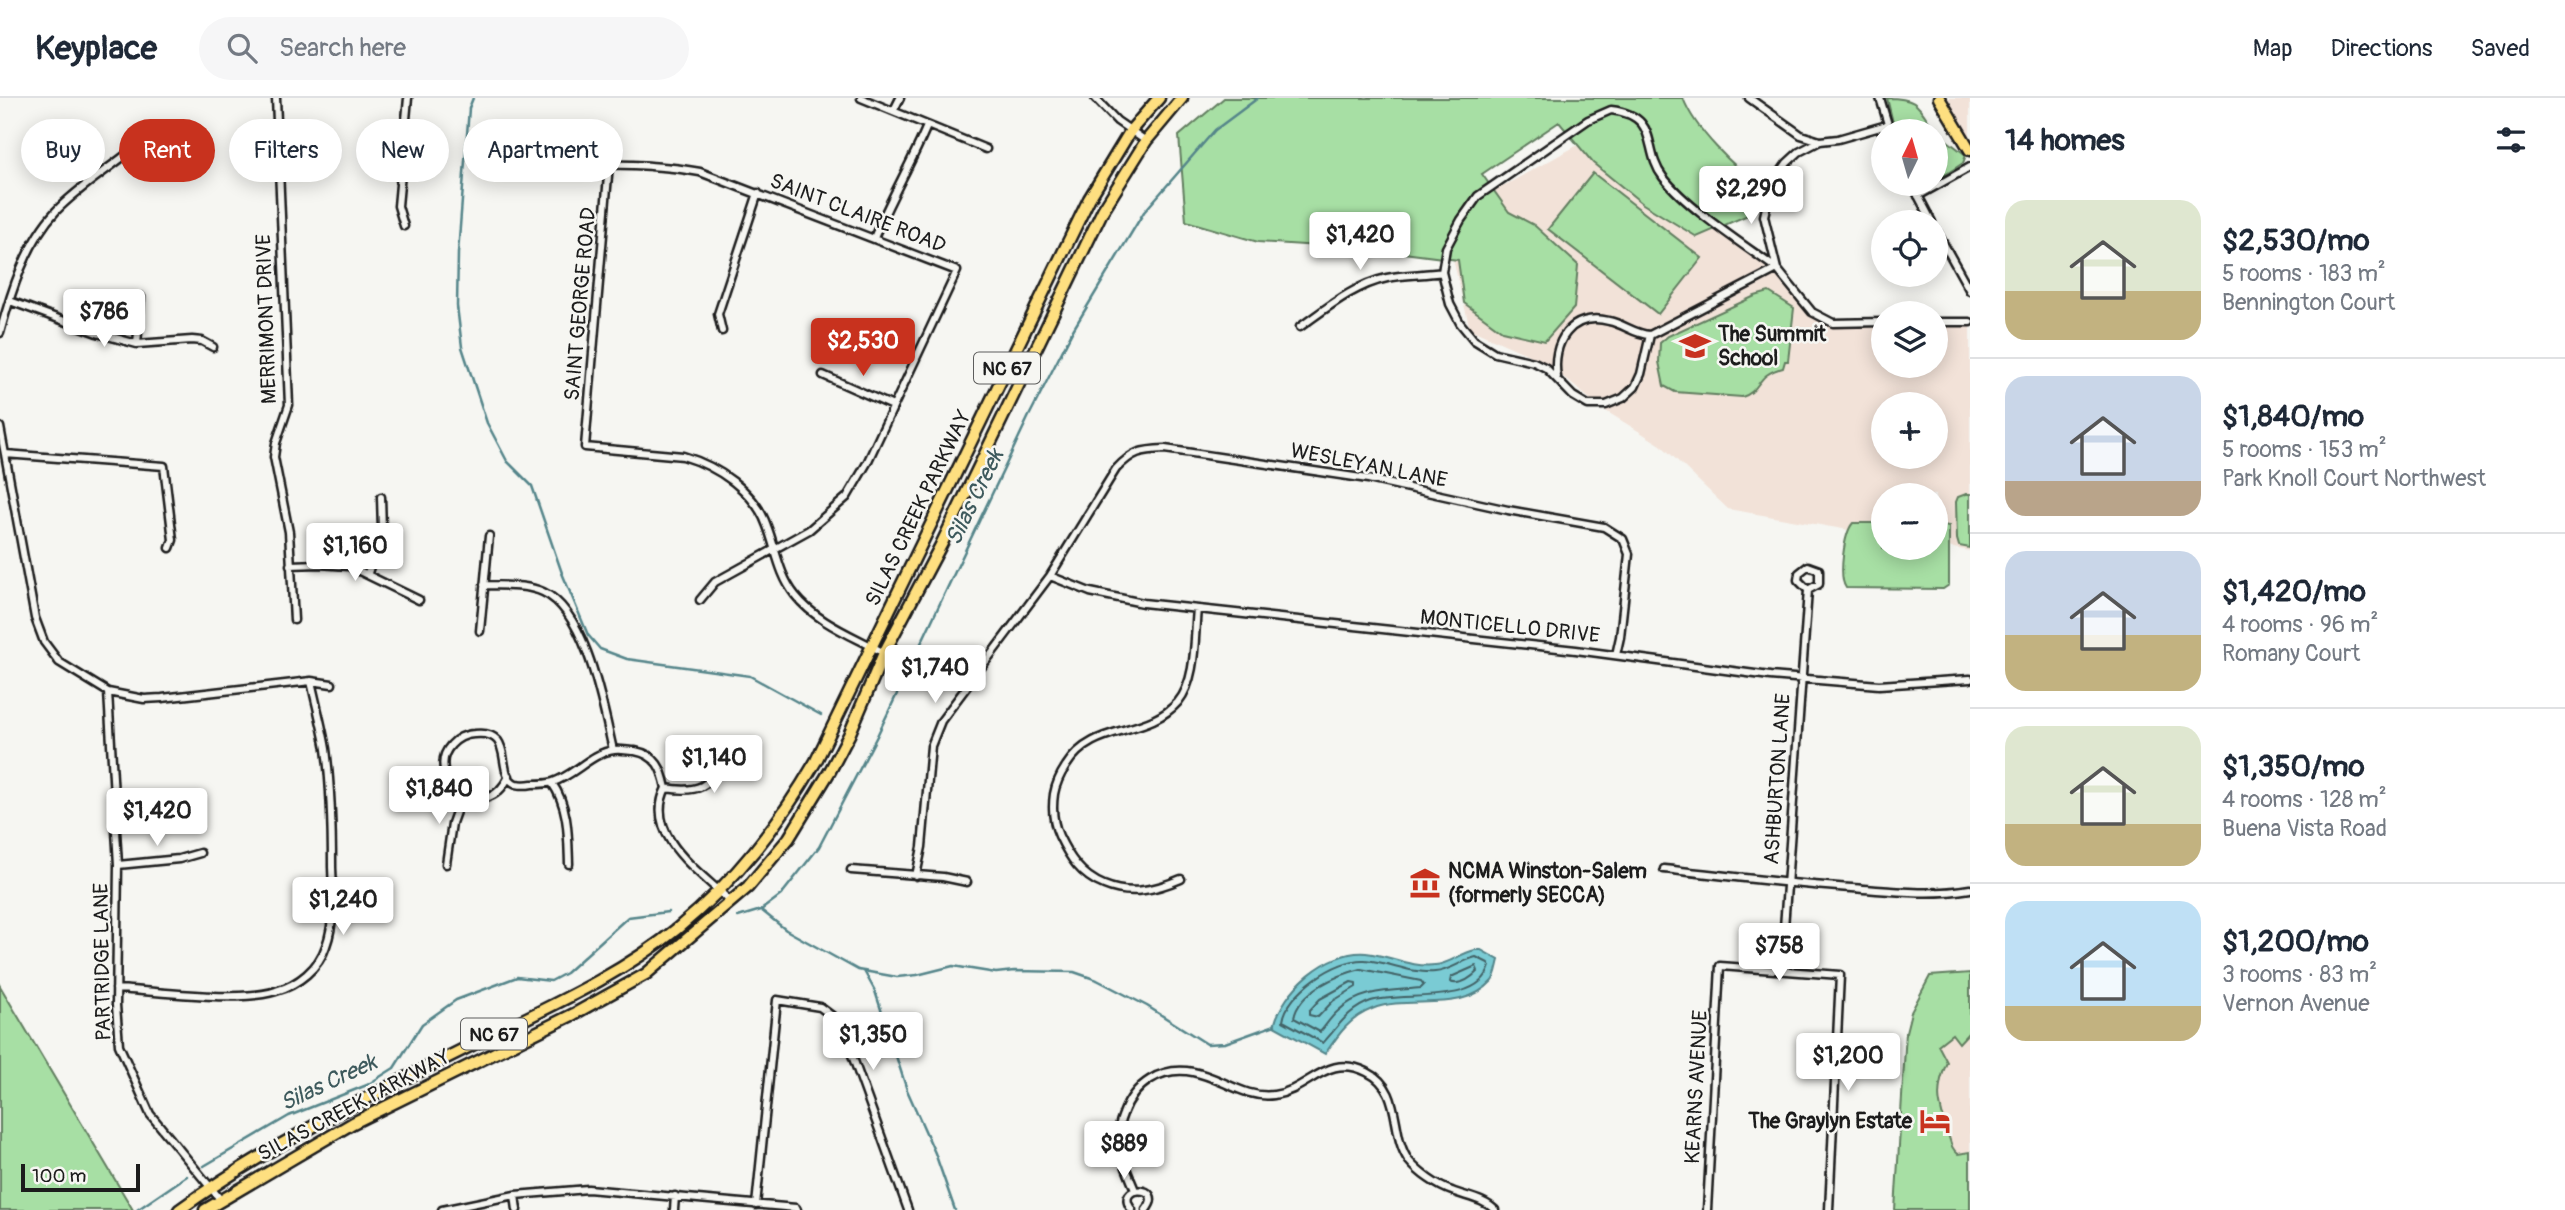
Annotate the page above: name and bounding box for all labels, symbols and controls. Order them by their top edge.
search box [199,17,689,80]
text: Keyplace [35,28,157,69]
icon: search [223,29,261,67]
text: Search here [279,32,406,64]
text: Map [2253,34,2293,63]
text: Directions [2331,34,2432,63]
text: Saved [2470,34,2530,63]
chip: Buy [21,119,105,182]
chip: Rent [119,119,215,182]
chip: Filters [229,119,342,182]
chip: New [356,119,449,182]
chip: Apartment [463,119,623,182]
north arrow [1871,119,1948,196]
map controls [1871,119,1948,560]
icon: filters [2492,121,2530,159]
text: 14 homes [2005,122,2125,159]
pin: $2,290 [1694,166,1808,226]
street label: SAINT CLAIRE ROAD [766,167,950,259]
text: $2,290 [1715,174,1787,203]
street label: SAINT GEORGE ROAD [559,206,602,402]
button: locate [1871,210,1948,287]
pin: $1,420 [1303,212,1417,272]
text: $1,420 [1325,220,1395,249]
text: $2,530/mo [2222,222,2370,259]
icon: home [2061,228,2145,312]
street label: MERRIMONT DRIVE [250,234,283,404]
text: 5 rooms · 183 m² [2222,259,2386,288]
text: Bennington Court [2222,288,2395,317]
pin: $786 [63,289,145,349]
text: $786 [79,297,129,326]
button: layers [1871,301,1948,378]
pin: $2,530 [806,318,920,378]
place label: The Summit School [1717,321,1827,372]
text: $2,530 [827,326,899,355]
school or university icon: The Summit School [1678,329,1712,363]
road number: NC 67 [974,352,1040,384]
button: + [1871,392,1948,469]
text: $1,840/mo [2222,398,2364,435]
icon: home [2061,404,2145,488]
street label: SILAS CREEK PARKWAY [859,406,978,611]
text: 5 rooms · 153 m² [2222,435,2387,464]
street label: WESLEYAN LANE [1288,437,1450,494]
water label: Silas Creek [939,442,1011,550]
text: Park Knoll Court Northwest [2222,464,2486,493]
button: − [1871,483,1948,560]
pin: $1,160 [298,524,412,583]
text: $1,160 [322,531,388,560]
text: $1,420/mo [2222,573,2366,610]
icon: home [2061,579,2145,663]
street label: MONTICELLO DRIVE [1419,604,1601,649]
text: 4 rooms · 96 m² [2222,610,2378,639]
text: Romany Court [2222,639,2360,668]
pin: $1,740 [878,646,992,705]
text: $1,740 [901,653,969,682]
street label: ASHBURTON LANE [1758,693,1797,865]
pin: $1,140 [657,736,771,795]
text: $1,140 [681,743,747,772]
text: $1,350/mo [2222,748,2365,785]
icon: home [2061,754,2145,838]
pin: $1,840 [382,766,496,826]
text: $1,840 [405,774,473,803]
text: 4 rooms · 128 m² [2222,785,2387,814]
pin: $1,420 [100,788,214,848]
text: $1,420 [122,796,192,825]
text: Buena Vista Road [2222,814,2387,843]
place label: NCMA Winston-Salem (formerly SECCA) [1448,858,1647,909]
museum icon: NCMA Winston-Salem (formerly SECCA) [1408,866,1442,900]
pin: $1,240 [286,878,400,937]
street label: PARTRIDGE LANE [88,883,117,1041]
text: $1,240 [308,885,378,914]
text: $1,200/mo [2222,923,2369,960]
pin: $758 [1738,924,1820,983]
icon: home [2061,929,2145,1013]
text: $758 [1755,931,1803,960]
text: 3 rooms · 83 m² [2222,960,2377,989]
text: Vernon Avenue [2222,989,2370,1018]
street label: KEARNS AVENUE [1679,1009,1714,1165]
pin: $1,350 [816,1012,930,1072]
road number: NC 67 [461,1018,527,1050]
text: $1,350 [839,1020,907,1049]
pin: $1,200 [1791,1034,1905,1093]
text: $1,200 [1812,1041,1884,1070]
street label: SILAS CREEK PARKWAY [253,1043,455,1168]
water label: Silas Creek [275,1046,383,1117]
hotel icon: The Graylyn Estate [1918,1104,1952,1138]
place label: The Graylyn Estate [1747,1108,1913,1135]
pin: $889 [1083,1122,1165,1181]
text: $889 [1100,1129,1148,1158]
scale bar [21,1161,140,1193]
text: 100 m [32,1164,86,1188]

